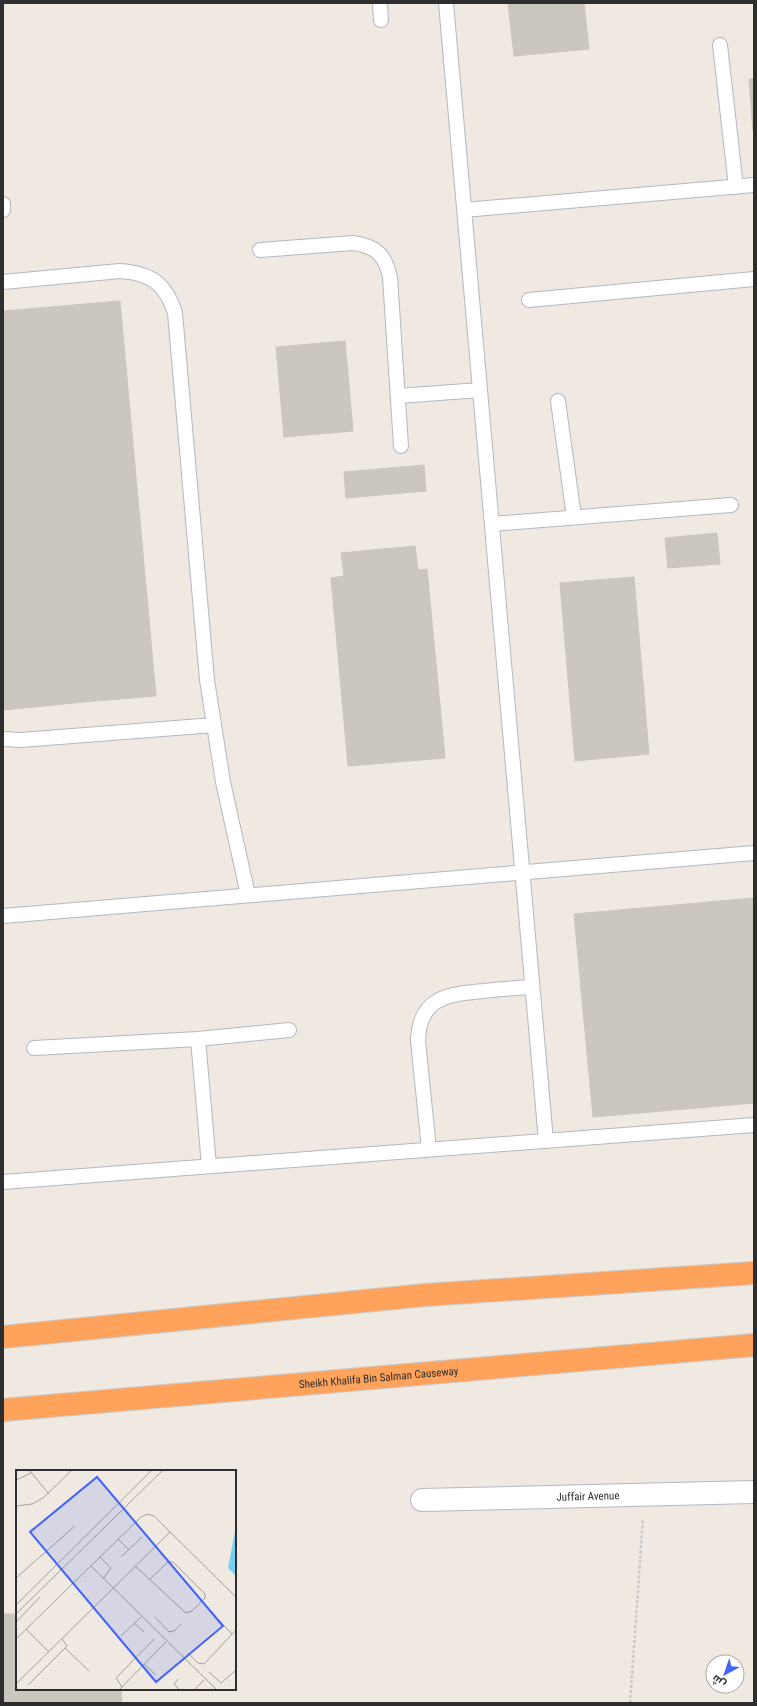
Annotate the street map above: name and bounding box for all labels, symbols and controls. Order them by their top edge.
street label: Sheikh Khalifa Bin Salman Causeway [298,1364,459,1391]
inset map [16,1470,236,1690]
street label: Juffair Avenue [556,1489,620,1503]
north arrow [705,1654,745,1694]
text: ش [709,1672,728,1691]

